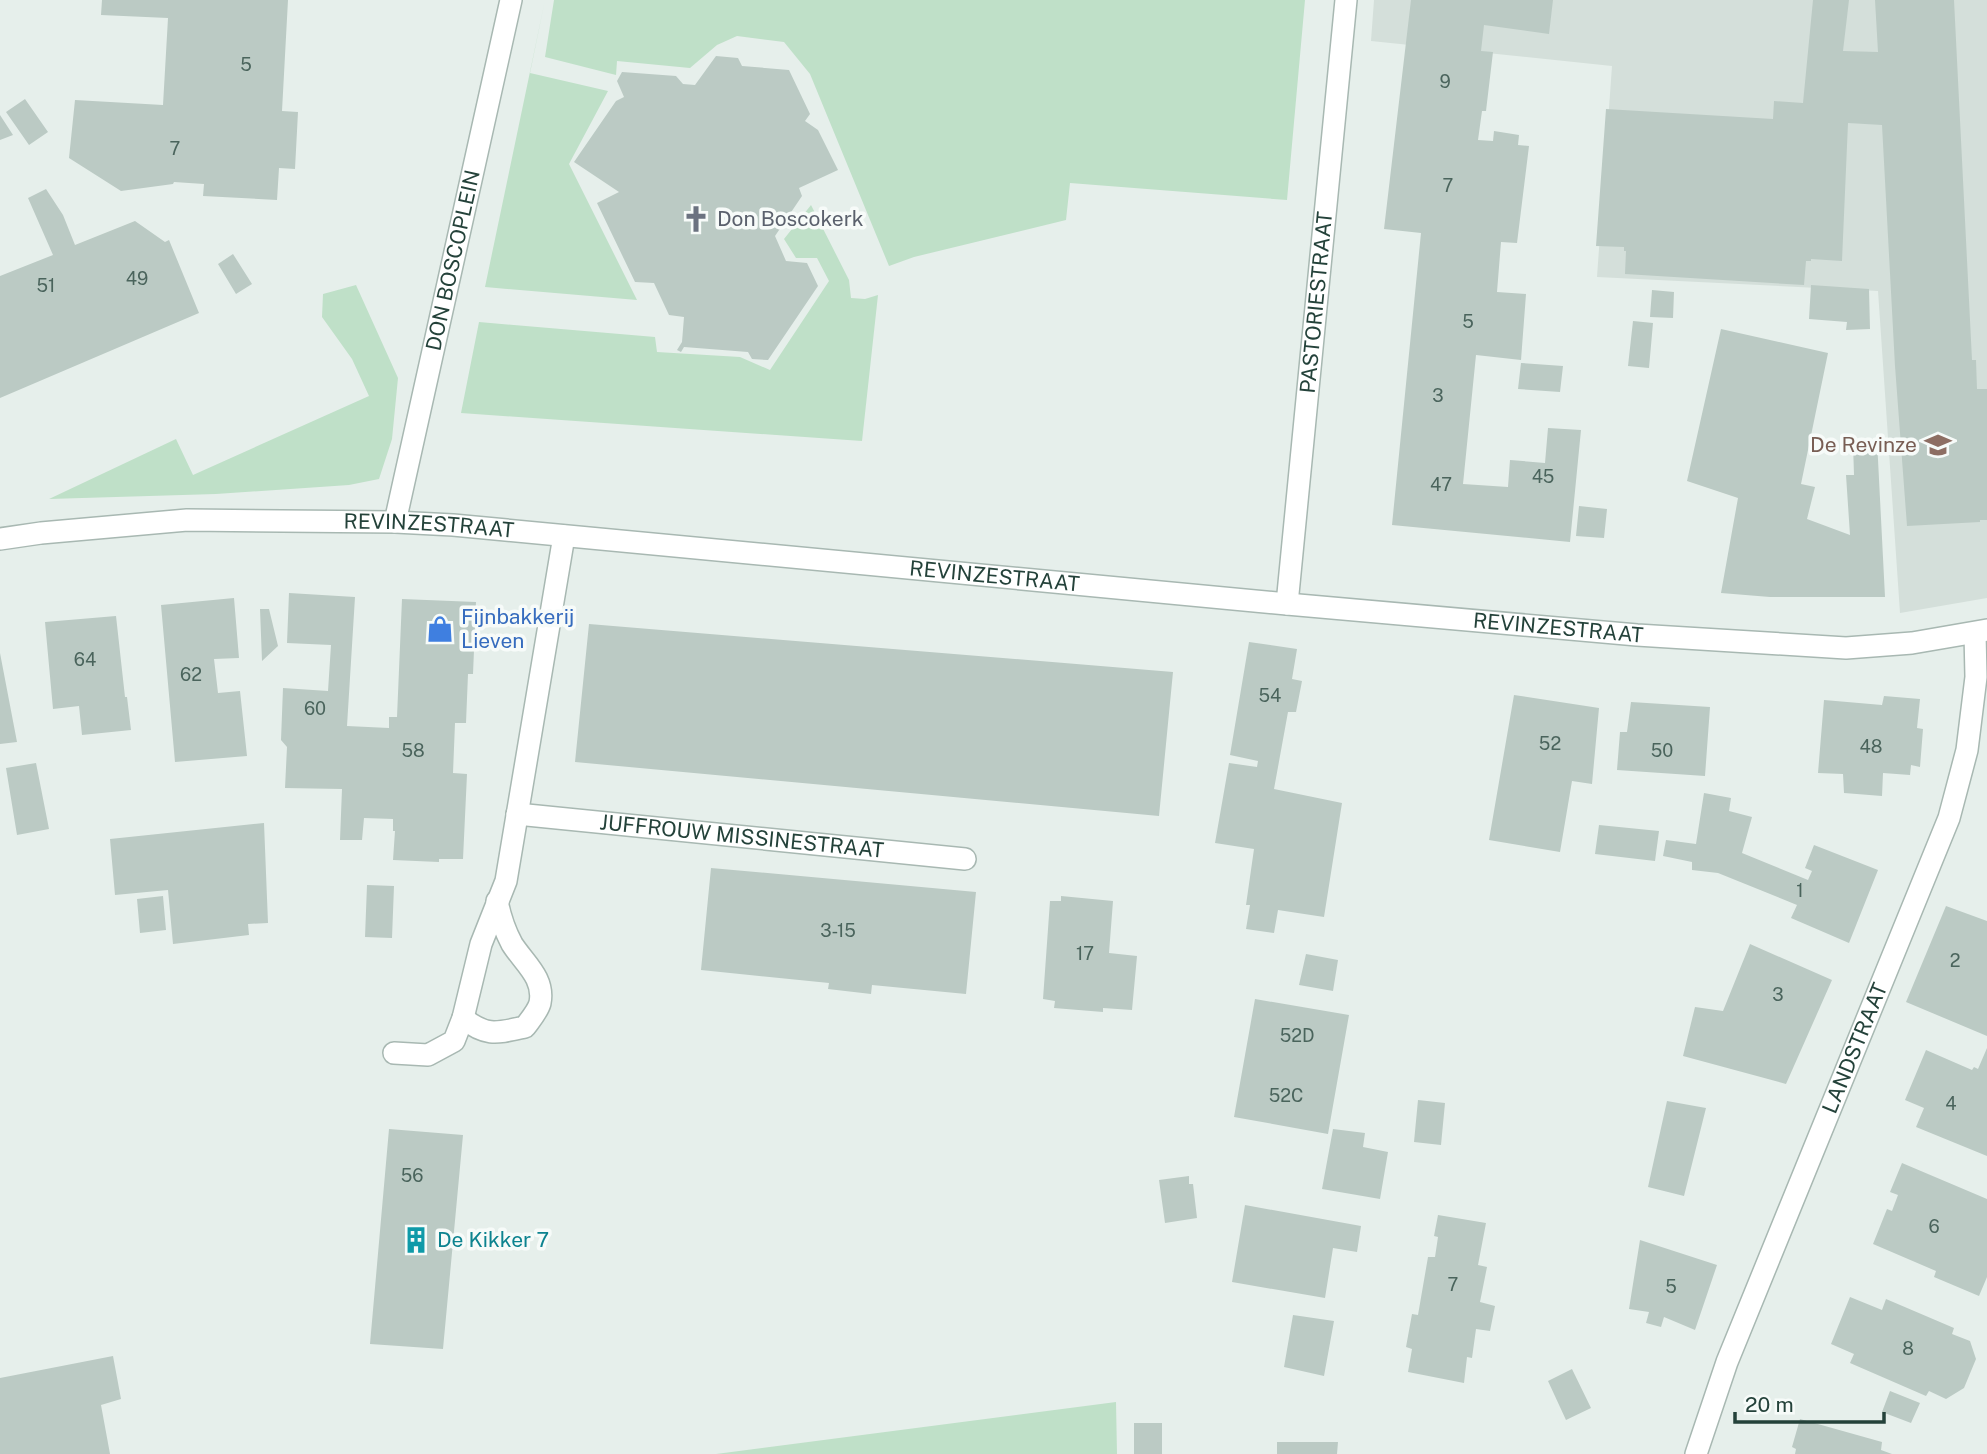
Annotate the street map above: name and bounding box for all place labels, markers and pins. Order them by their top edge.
church icon: Don Boscokerk [681,204,711,234]
place label: Don Boscokerk [717,206,864,231]
school or university icon: De Revinze [1923,430,1953,460]
place label: De Revinze [1810,432,1917,457]
place label: Fijnbakkerij Lieven [461,604,574,653]
shop icon: Fijnbakkerij Lieven [425,614,455,644]
building icon: De Kikker 7 [401,1225,431,1255]
place label: De Kikker 7 [437,1227,549,1252]

